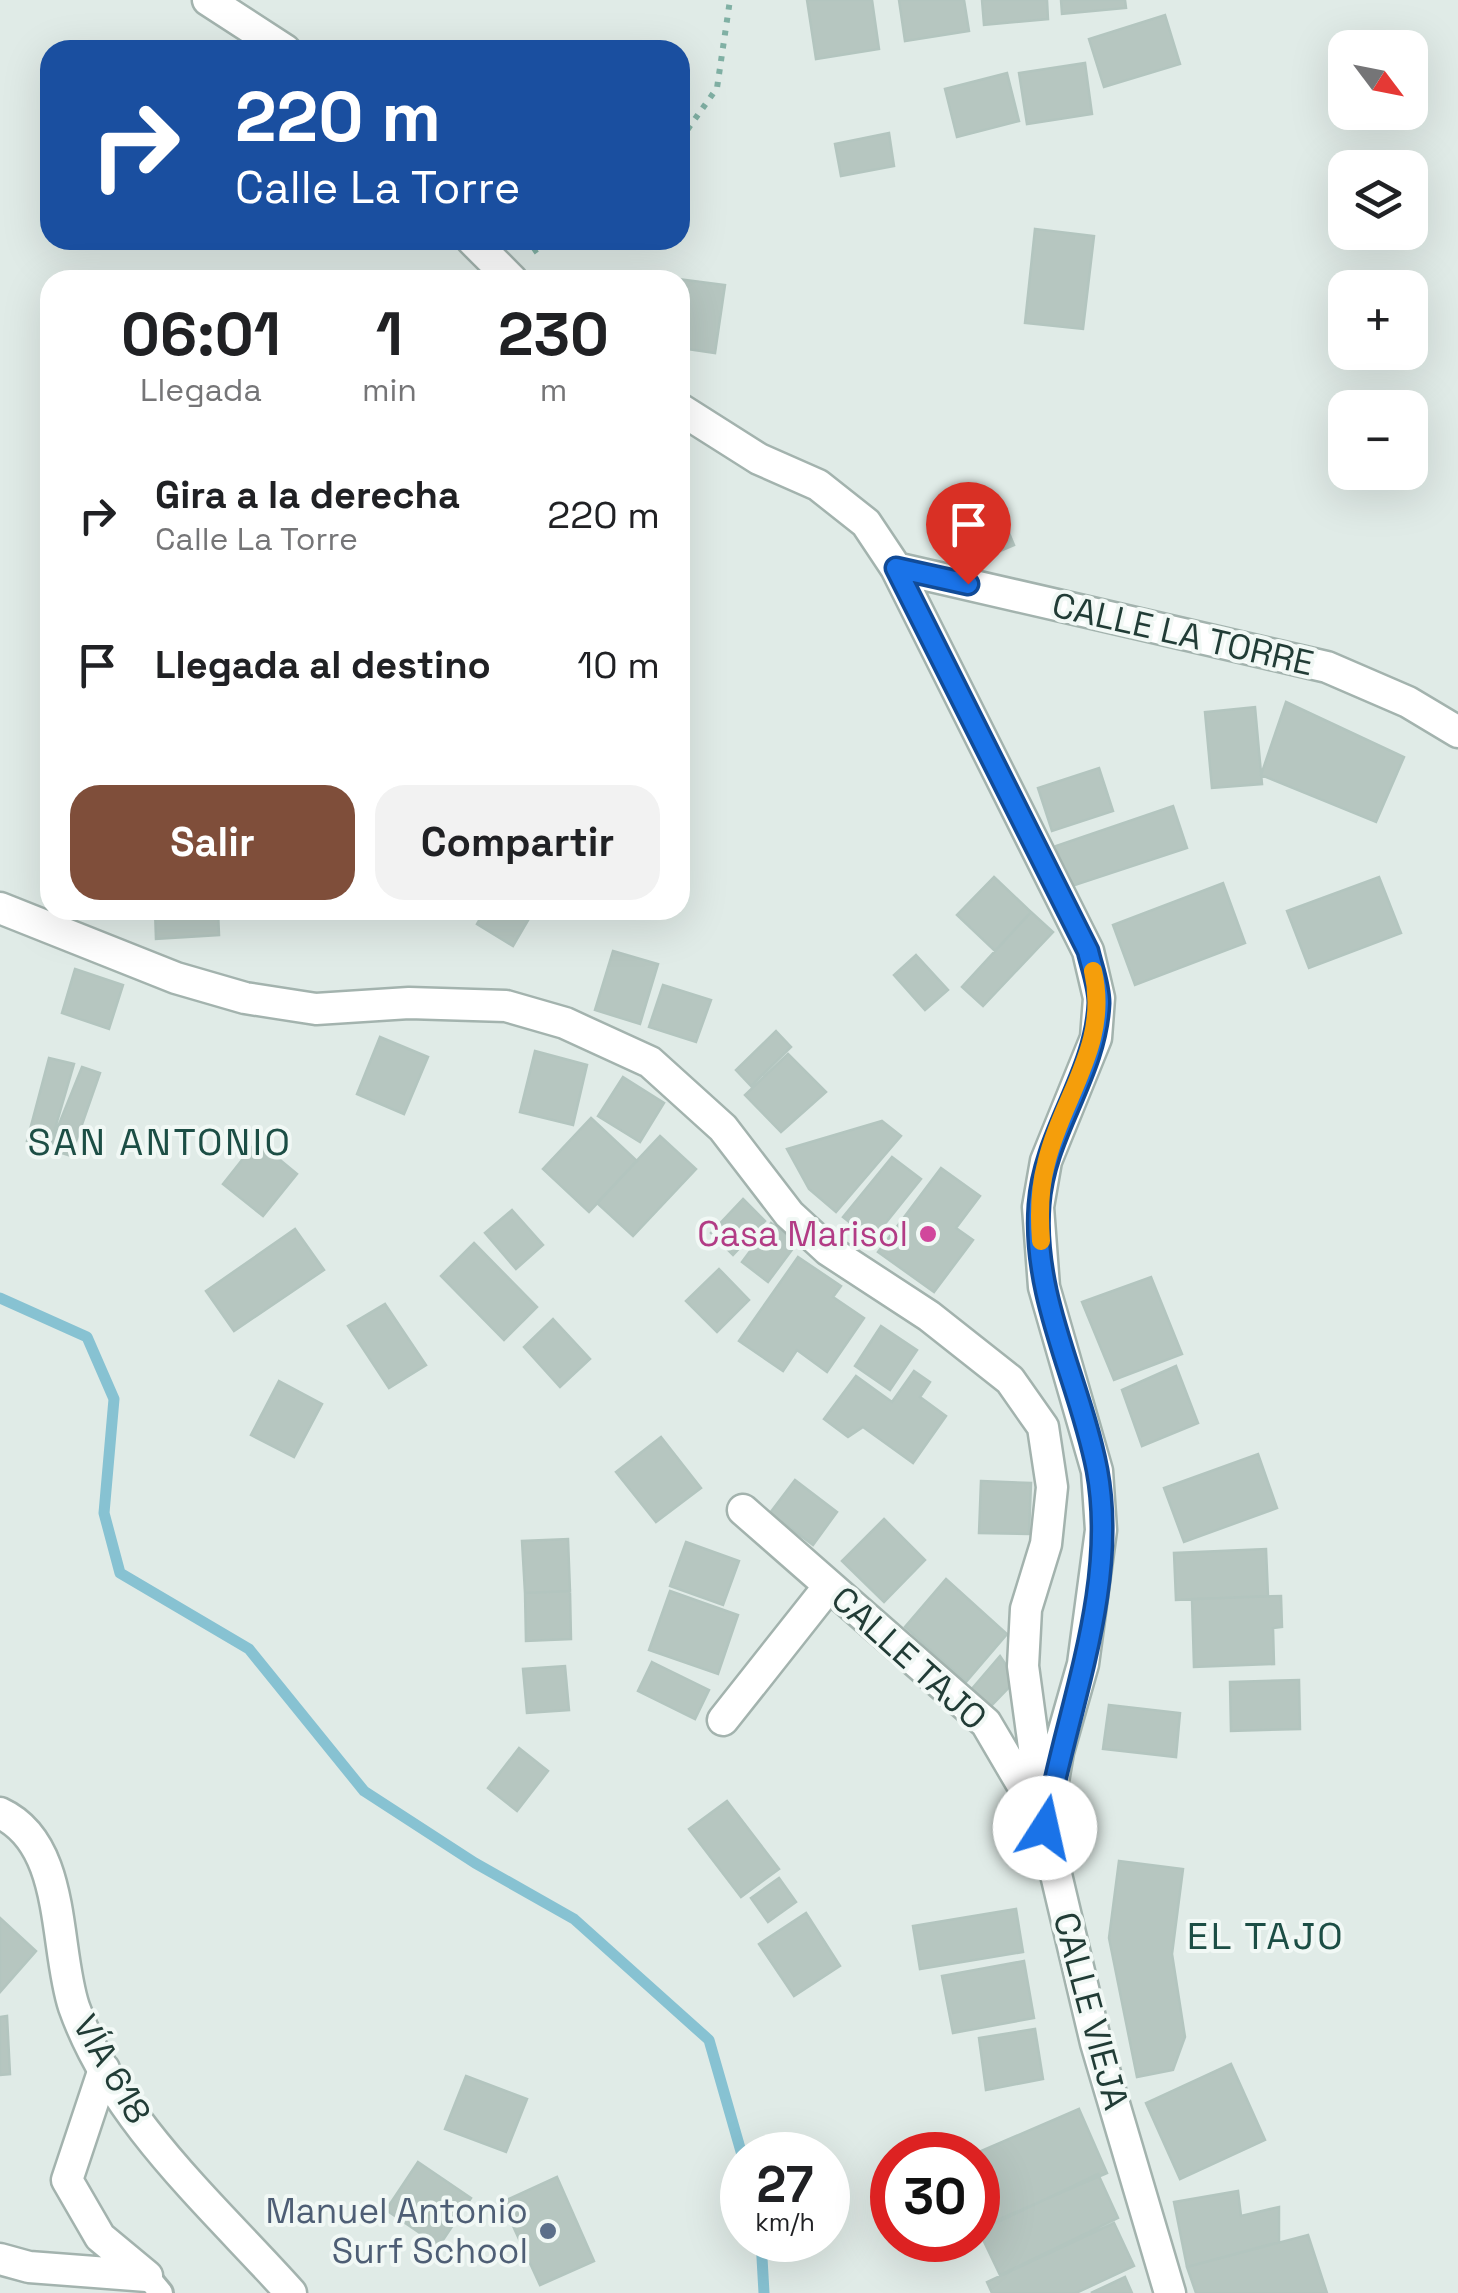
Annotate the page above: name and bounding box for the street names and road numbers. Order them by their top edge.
street label: CALLE LA TORRE [1048,583,1318,685]
street label: CALLE TAJO [822,1577,996,1739]
street label: CALLE VIEJA [1044,1908,1138,2114]
street label: VÍA 618 [63,2007,161,2131]

